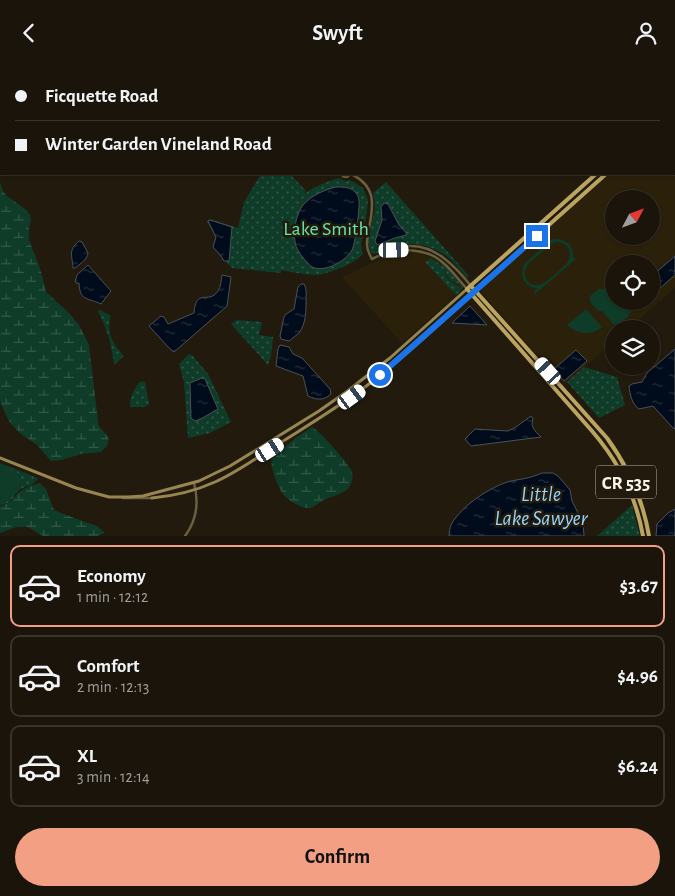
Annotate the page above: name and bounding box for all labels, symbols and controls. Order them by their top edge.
icon: back [15,19,43,47]
icon: person [632,19,660,47]
text: Swyft [312,22,363,44]
text: Ficquette Road [45,87,158,106]
text: Winter Garden Vineland Road [45,135,272,154]
north arrow [605,190,660,245]
map controls [605,190,660,375]
park label: Lake Smith [283,219,369,239]
route end [526,225,548,247]
car [378,242,409,258]
button: locate [605,255,660,310]
button: layers [605,320,660,375]
car [532,355,563,387]
route start [369,364,391,386]
car [335,382,368,412]
car [253,436,286,464]
road number: CR 535 [596,466,656,499]
water label: Little Lake Sawyer [494,484,589,529]
icon: car [17,564,62,609]
text: Economy [77,567,146,586]
text: $3.67 [620,577,658,596]
text: 1 min · 12:12 [77,589,148,605]
icon: car [17,654,62,699]
text: Comfort [77,657,139,676]
text: $4.96 [617,667,658,686]
text: 2 min · 12:13 [77,679,149,695]
icon: car [17,744,62,789]
text: XL [77,747,97,766]
text: $6.24 [617,757,658,776]
text: 3 min · 12:14 [77,769,150,785]
button: Confirm [15,828,660,886]

